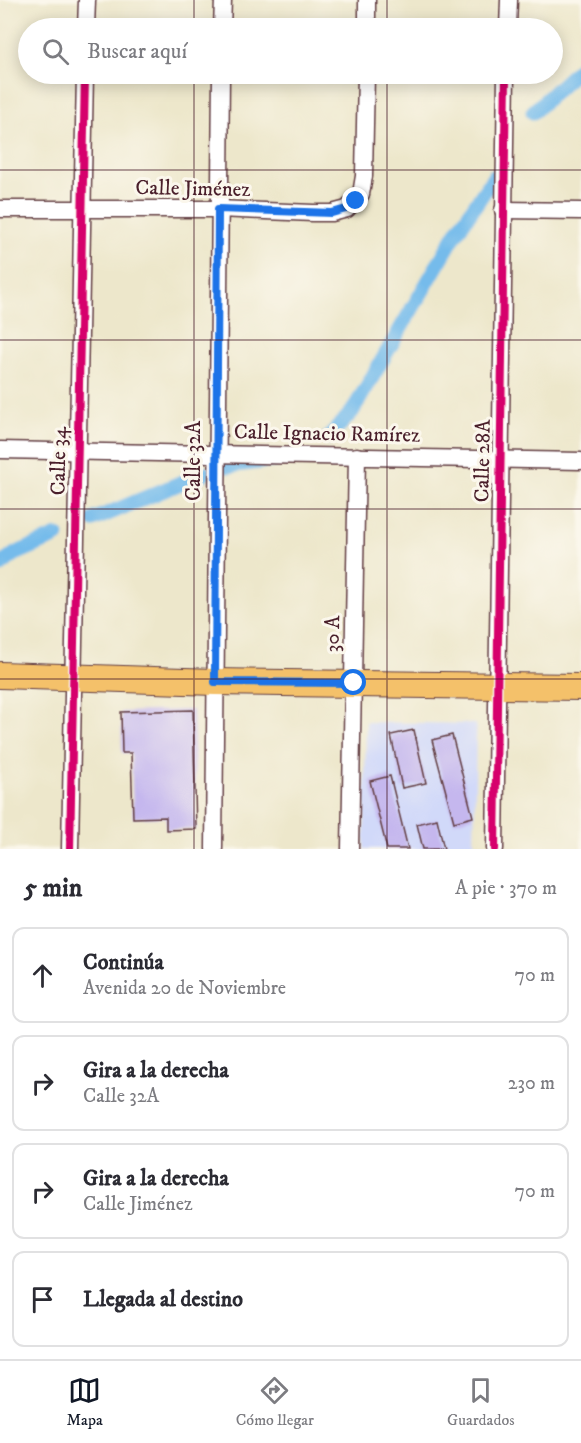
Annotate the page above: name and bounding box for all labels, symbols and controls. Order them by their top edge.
search box [18,18,563,84]
icon: search [39,35,72,68]
text: Buscar aquí [87,38,187,65]
street label: Calle Jiménez [135,175,251,203]
route end [342,187,368,213]
street label: Calle Ignacio Ramírez [234,419,420,449]
street label: Calle 28A [469,419,497,503]
street label: Calle 32A [181,420,207,501]
street label: Calle 34 [45,426,73,496]
street label: 30 A [320,615,346,653]
route start [340,669,366,695]
text: 5 min [24,872,82,905]
text: A pie · 370 m [455,876,557,901]
text: Continúa [83,949,164,976]
icon: ahead [26,959,59,992]
text: 70 m [514,963,555,988]
text: Avenida 20 de Noviembre [83,976,286,1001]
text: Gira a la derecha [83,1057,229,1084]
icon: right [26,1067,59,1100]
text: 230 m [508,1071,555,1096]
text: Calle 32A [83,1084,159,1109]
text: Gira a la derecha [83,1165,229,1192]
icon: right [26,1175,59,1208]
text: 70 m [514,1179,555,1204]
text: Calle Jiménez [83,1192,193,1217]
icon: arrive [26,1283,59,1316]
text: Llegada al destino [83,1286,243,1313]
tab: Mapa [66,1374,103,1430]
tab: Cómo llegar [236,1374,314,1430]
tab: Guardados [447,1374,515,1430]

